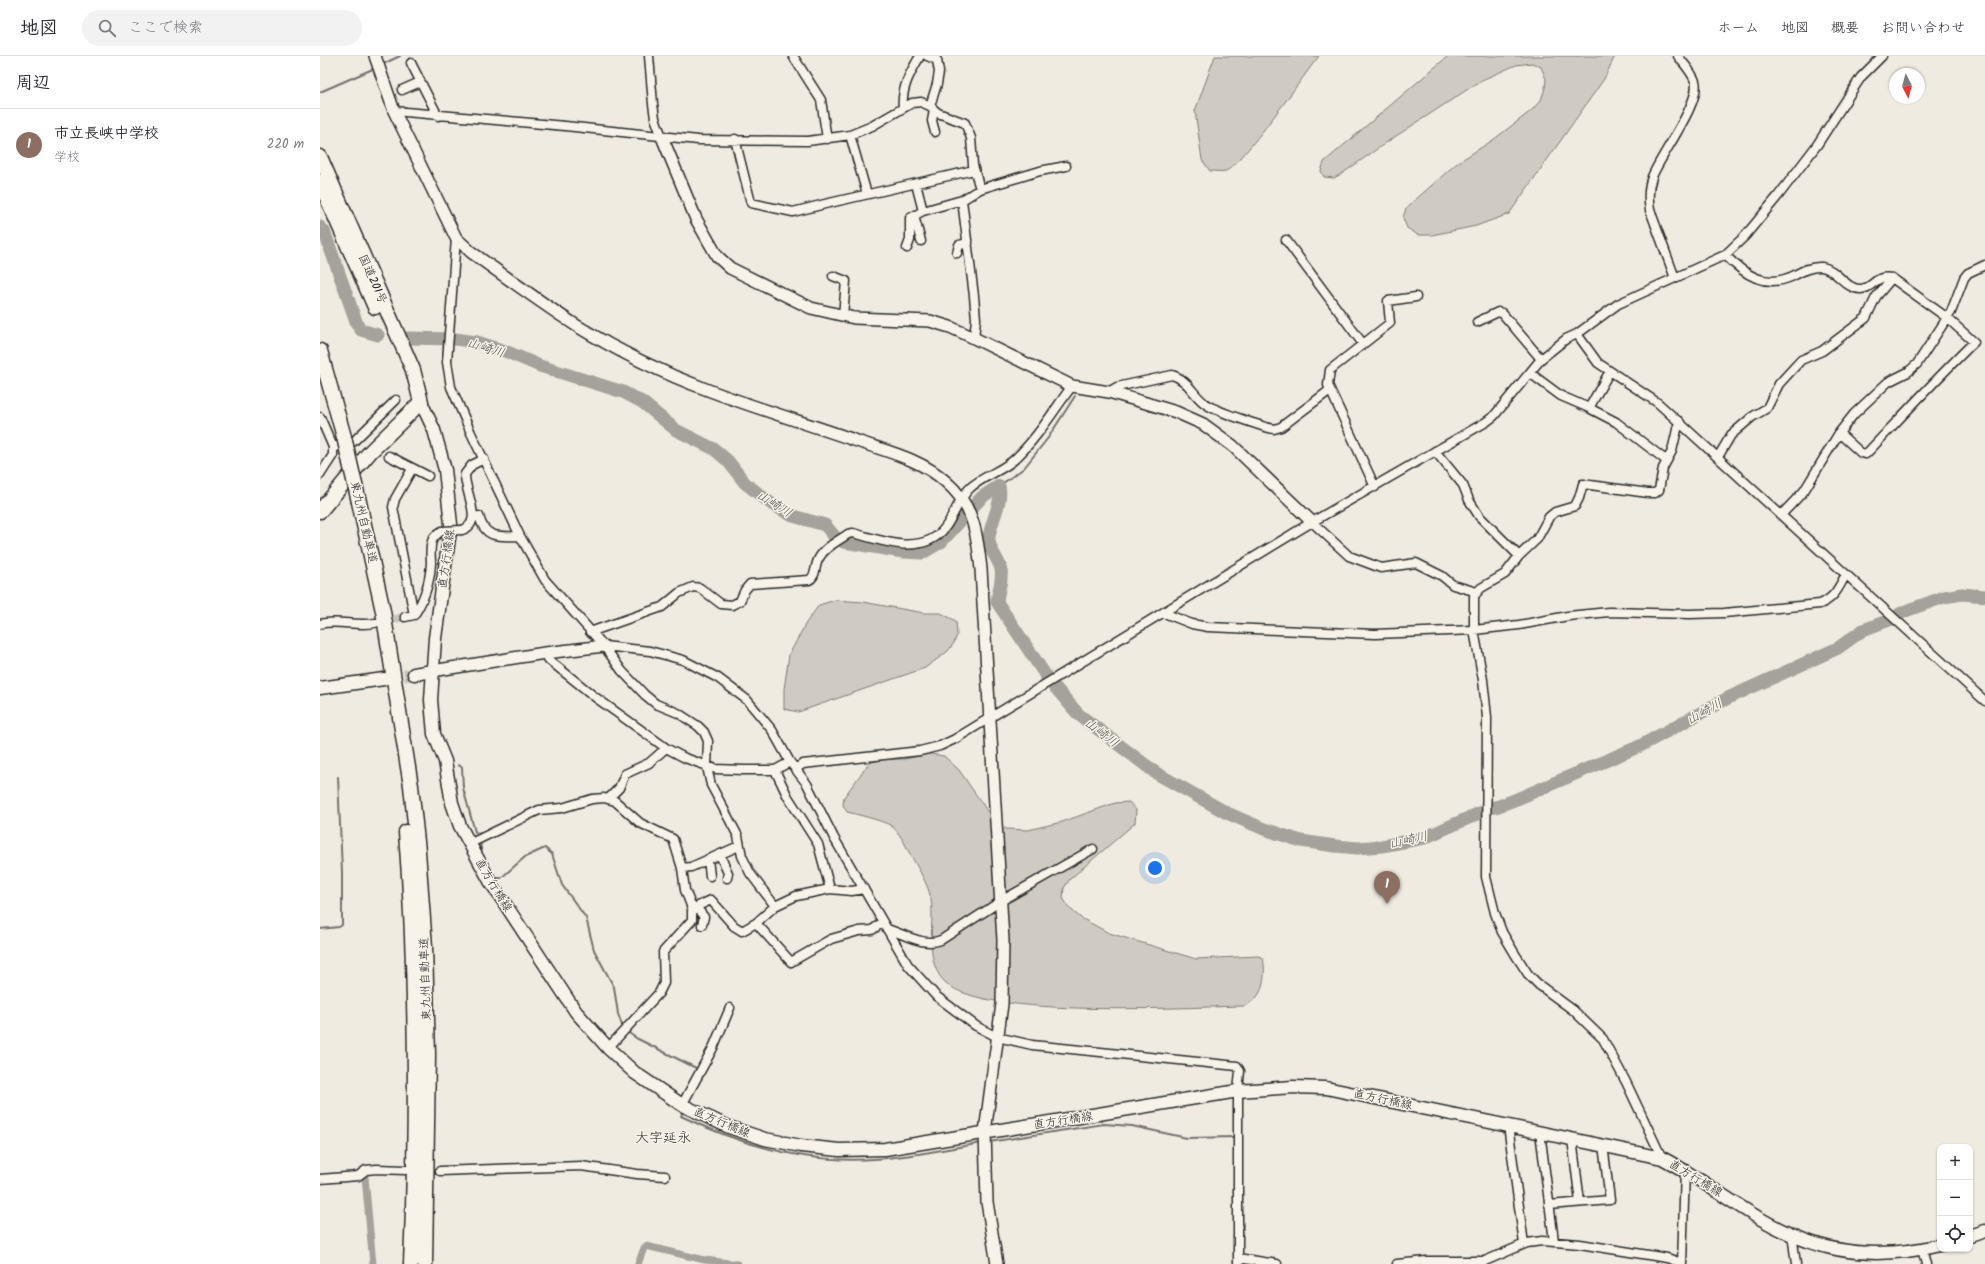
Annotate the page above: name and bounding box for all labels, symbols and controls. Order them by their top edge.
search box [82,10,362,46]
text: 地図 [20,14,58,44]
text: ここで検索 [128,16,203,40]
icon: search [96,17,118,39]
text: ホーム [1718,17,1759,39]
text: 地図 [1781,17,1809,39]
text: 概要 [1831,17,1859,39]
text: お問い合わせ [1881,17,1965,39]
north arrow [1889,68,1925,104]
text: 周辺 [16,70,50,97]
text: 市立長峡中学校 [54,122,159,146]
text: 1 [27,134,31,155]
text: 220 m [267,134,304,155]
text: 学校 [54,147,80,168]
street label: 国道201号 [353,251,392,307]
water label: 山崎川 [464,333,507,364]
street label: 東九州自動車道 [345,479,382,565]
water label: 山崎川 [752,485,796,524]
street label: 直方行橋線 [433,528,460,590]
water label: 山崎川 [1683,694,1727,731]
water label: 山崎川 [1079,713,1123,753]
water label: 山崎川 [1387,826,1430,855]
street label: 直方行橋線 [470,855,517,916]
your location [1145,858,1165,878]
pin: 1 [1374,871,1400,904]
street label: 東九州自動車道 [415,937,436,1021]
street label: 直方行橋線 [1352,1084,1414,1115]
street label: 直方行橋線 [690,1102,753,1143]
street label: 直方行橋線 [1032,1106,1094,1135]
district label: 大字延永 [635,1127,691,1149]
map controls [1937,1144,1973,1252]
button: + [1937,1144,1973,1180]
street label: 直方行橋線 [1665,1155,1726,1202]
button: − [1937,1180,1973,1216]
button: locate [1937,1216,1973,1252]

